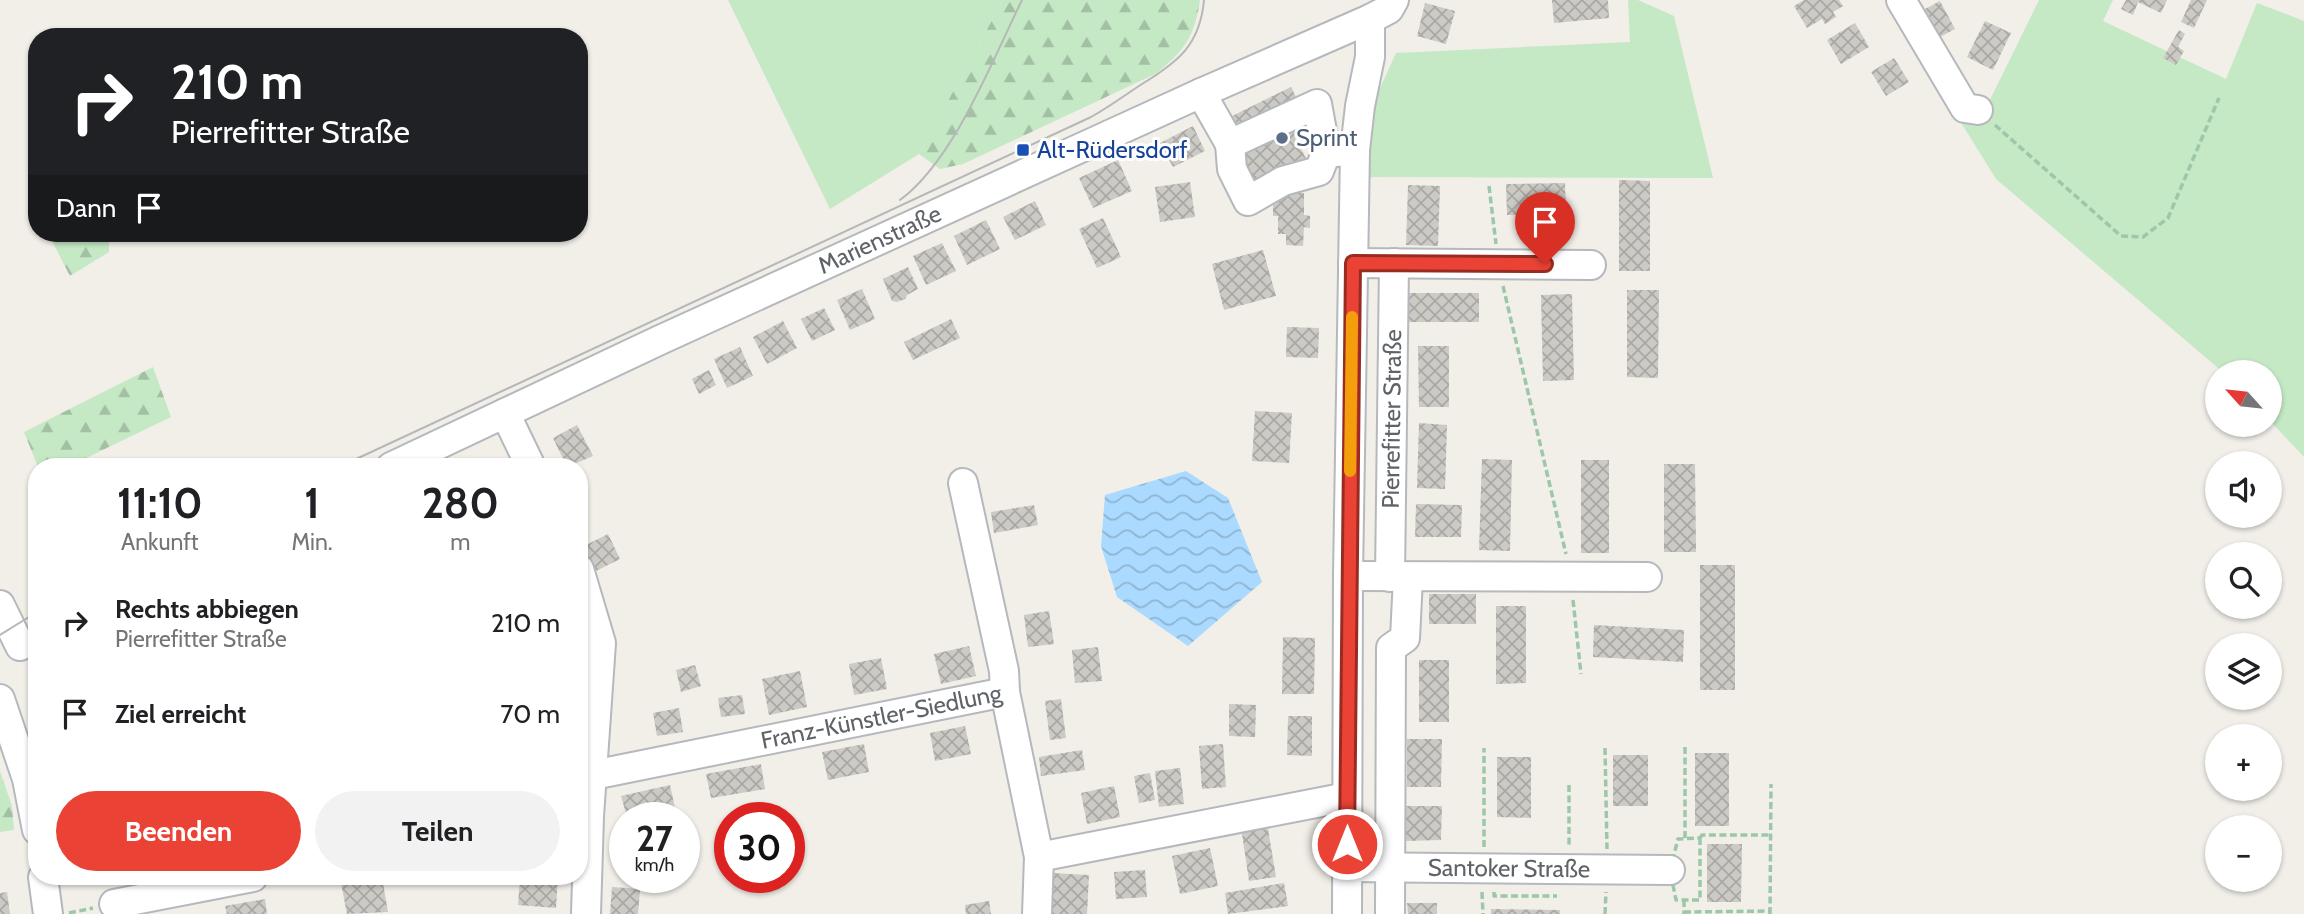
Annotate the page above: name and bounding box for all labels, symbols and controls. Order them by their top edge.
text: 210 m [171,52,303,111]
icon: right [56,56,147,147]
text: Pierrefitter Straße [171,112,410,151]
place label: Sprint [1296,123,1357,152]
marker: Sprint [1274,130,1290,146]
place label: Alt-Rüdersdorf [1037,135,1187,164]
marker: Alt-Rüdersdorf [1015,142,1031,158]
icon: arrive [130,189,168,227]
text: Dann [56,192,116,224]
pin [1515,192,1575,264]
street label: Marienstraße [813,199,946,280]
icon: arrive [1526,203,1564,241]
street label: Pierrefitter Straße [1376,329,1407,509]
north arrow [2205,360,2282,438]
map controls [2205,360,2282,892]
button: sound [2205,451,2282,528]
text: 11:10 [117,477,203,529]
text: 1 [304,477,320,529]
text: 280 [422,477,499,529]
text: Ankunft [121,528,199,556]
text: Min. [292,528,333,556]
text: m [450,528,470,556]
button: search [2205,542,2282,619]
text: Rechts abbiegen [115,593,299,625]
icon: right [56,604,94,642]
text: 210 m [491,607,560,639]
text: Pierrefitter Straße [115,625,287,653]
button: layers [2205,633,2282,710]
street label: Franz-Künstler-Siedlung [758,678,1005,755]
icon: arrive [56,695,94,733]
text: Ziel erreicht [115,698,246,730]
text: 70 m [500,698,560,730]
button: + [2205,724,2282,801]
button: Beenden [56,791,301,871]
button: Teilen [315,791,560,871]
speed limit sign: 30 [714,802,805,893]
position arrow [1310,807,1384,881]
button: − [2205,815,2282,892]
text: 27 [636,817,673,860]
street label: Santoker Straße [1428,853,1590,883]
text: km/h [635,854,674,876]

